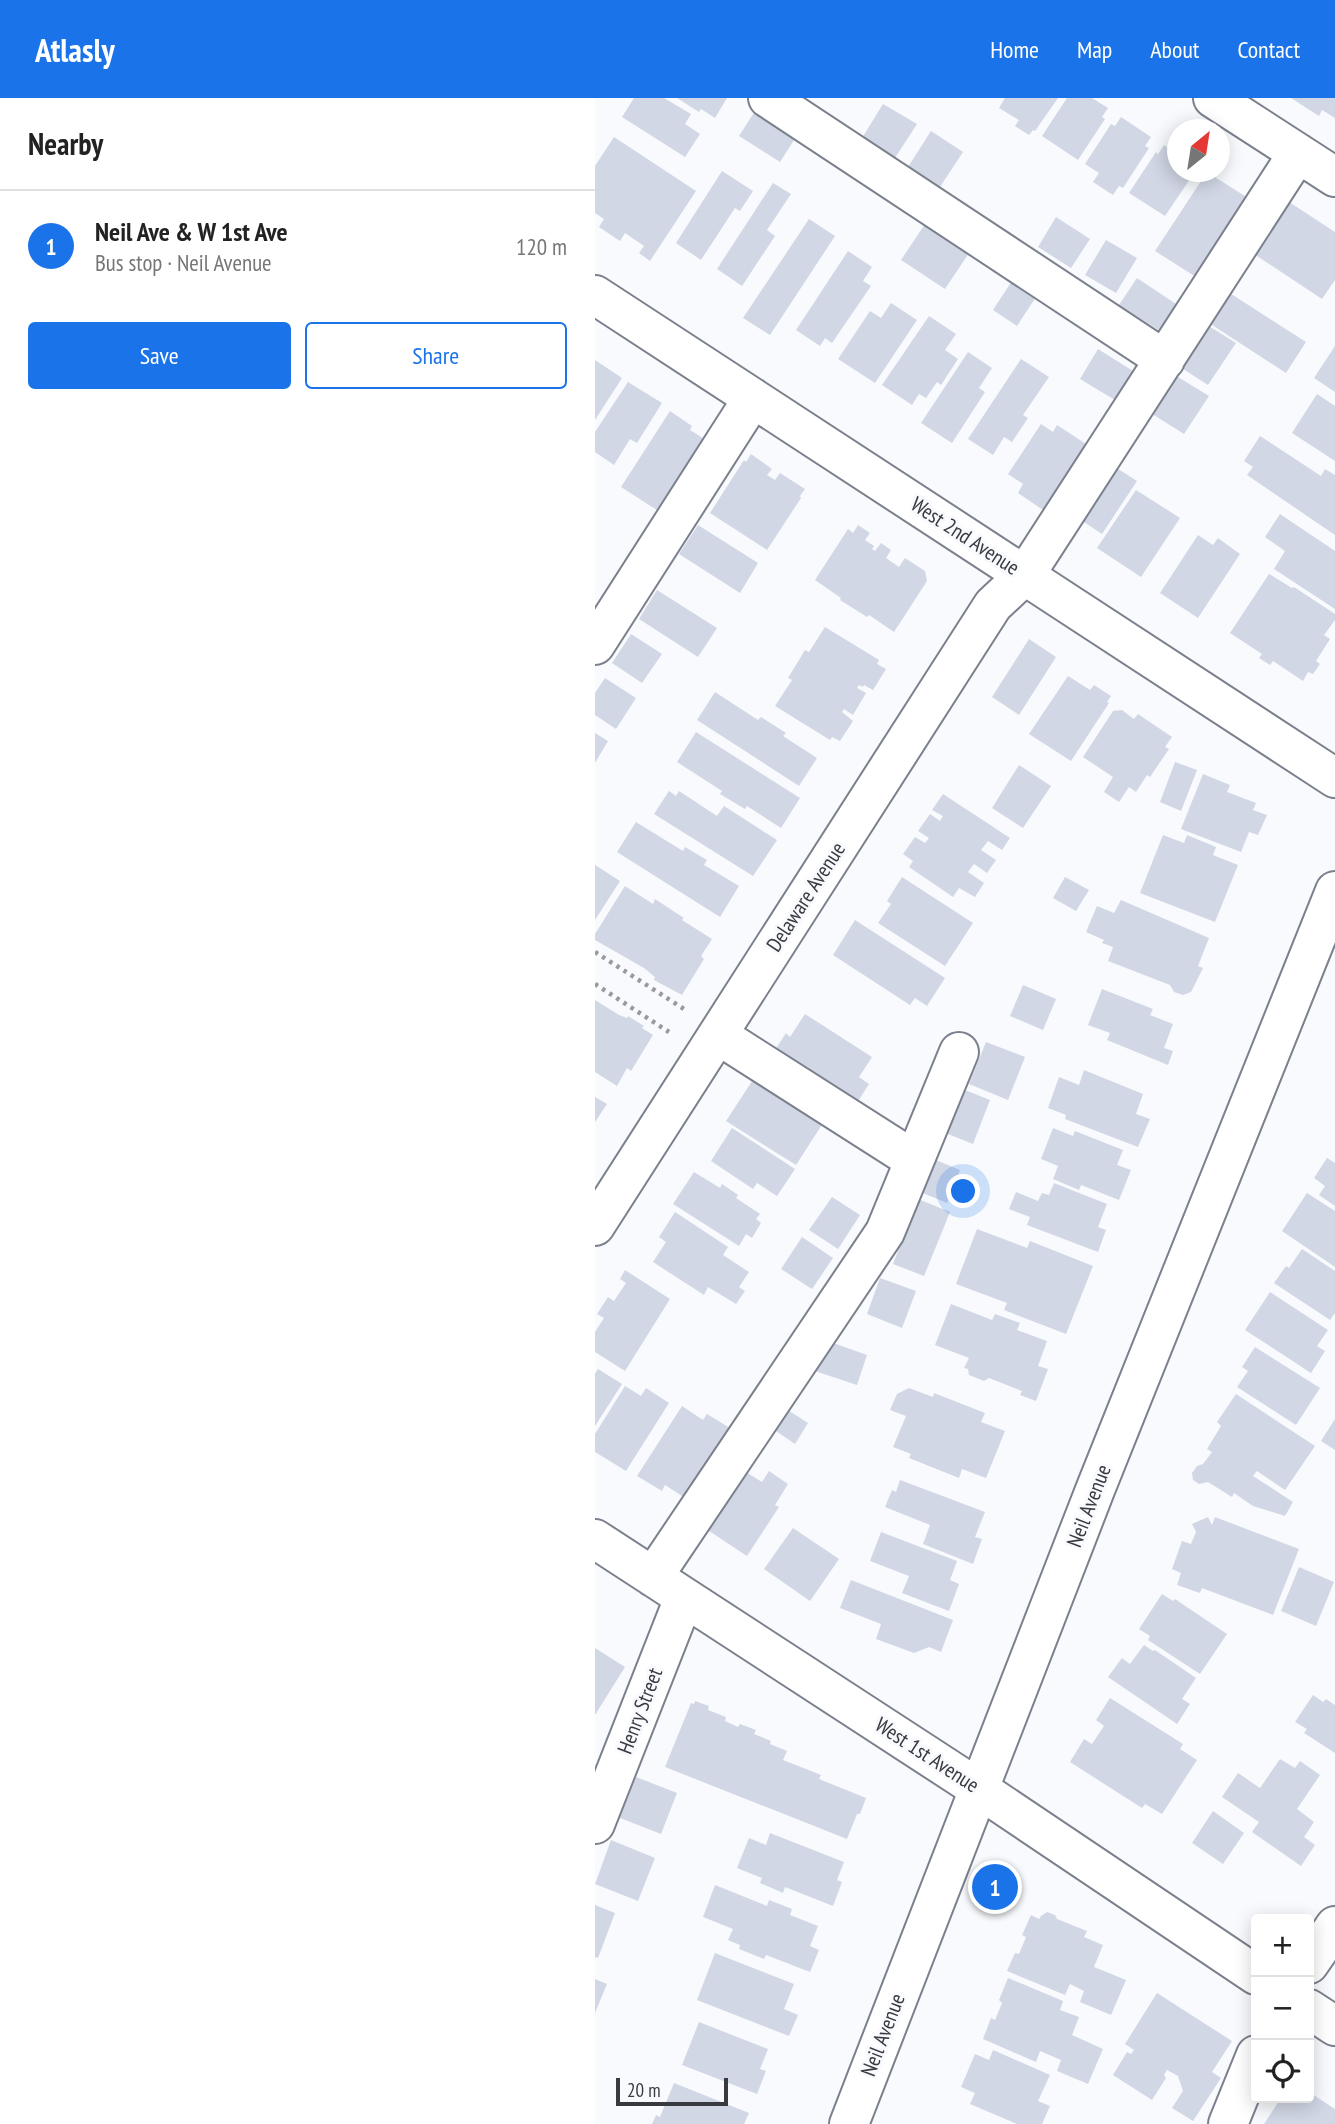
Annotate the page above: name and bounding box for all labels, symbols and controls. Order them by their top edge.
text: Atlasly [35,28,115,71]
text: Home [990,34,1039,65]
text: Map [1077,34,1112,65]
text: About [1150,34,1199,65]
text: Contact [1237,34,1300,65]
north arrow [1167,119,1230,182]
text: Nearby [28,124,103,163]
text: Neil Ave & W 1st Ave [95,215,288,248]
text: 1 [46,232,57,261]
text: 120 m [516,232,567,261]
text: Bus stop · Neil Avenue [95,248,272,277]
button: Save [28,322,291,389]
button: Share [305,322,567,389]
street label: West 2nd Avenue [906,490,1025,581]
street label: Delaware Avenue [760,837,851,957]
your location [946,1174,980,1208]
street label: Neil Avenue [1060,1461,1117,1551]
street label: Henry Street [611,1664,668,1758]
street label: West 1st Avenue [870,1711,984,1798]
pin: 1 [972,1861,1018,1913]
map controls [1251,1914,1314,2103]
button: + [1251,1914,1314,1977]
button: − [1251,1977,1314,2040]
street label: Neil Avenue [854,1990,911,2080]
button: locate [1251,2040,1314,2103]
scale bar [616,2075,728,2107]
text: 20 m [627,2078,661,2102]

